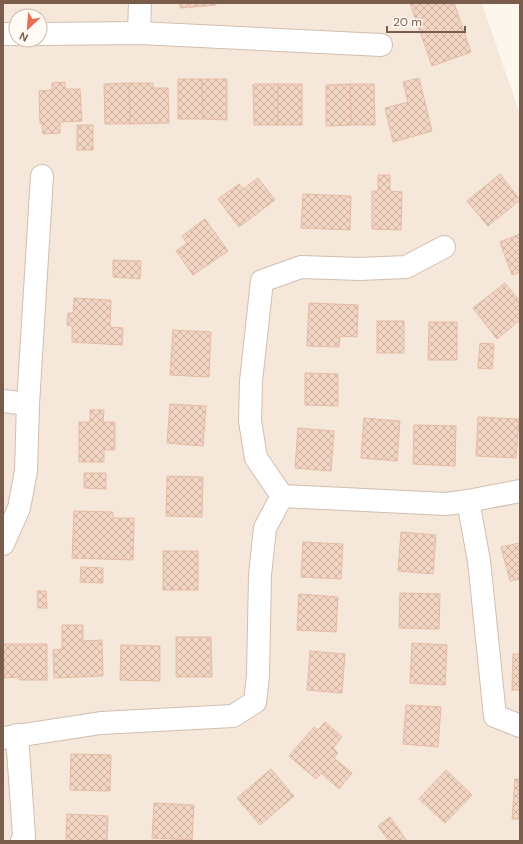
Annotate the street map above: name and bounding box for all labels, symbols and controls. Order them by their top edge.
north arrow [8,8,48,48]
scale bar [387,8,465,34]
text: 20 m [393,14,422,30]
text: N [17,29,30,45]

